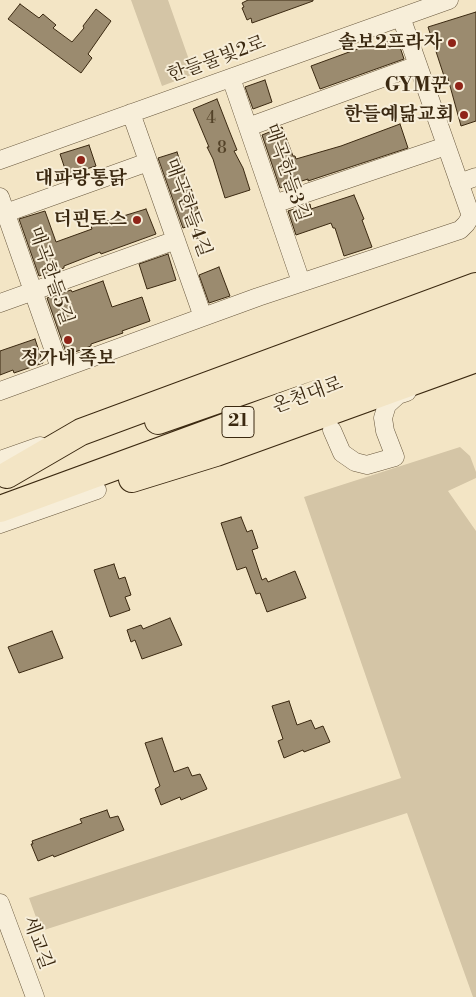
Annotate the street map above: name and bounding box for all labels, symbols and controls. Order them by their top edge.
street label: 한들물빛2로 [165,32,269,88]
place label: 솔보2프라자 [338,32,442,54]
marker: 솔보2프라자 [446,37,458,49]
place label: GYM꾼 [385,75,449,97]
marker: GYM꾼 [453,80,465,92]
place label: 한들예닮교회 [344,104,454,126]
house number: 4 [206,109,216,129]
marker: 한들예닮교회 [458,109,470,121]
street label: 매곡한들3길 [259,121,313,225]
house number: 8 [217,139,227,159]
marker: 대파랑통닭 [75,154,87,166]
street label: 매곡한들4길 [159,156,215,260]
place label: 대파랑통닭 [35,168,127,190]
place label: 더핀토스 [54,209,127,231]
marker: 더핀토스 [131,214,143,226]
street label: 매곡한들5길 [23,224,77,328]
marker: 정가네 족보 [62,334,74,346]
place label: 정가네 족보 [21,348,115,370]
street label: 온천대로 [270,373,346,419]
road number: 21 [222,407,254,438]
street label: 세교길 [17,913,57,973]

